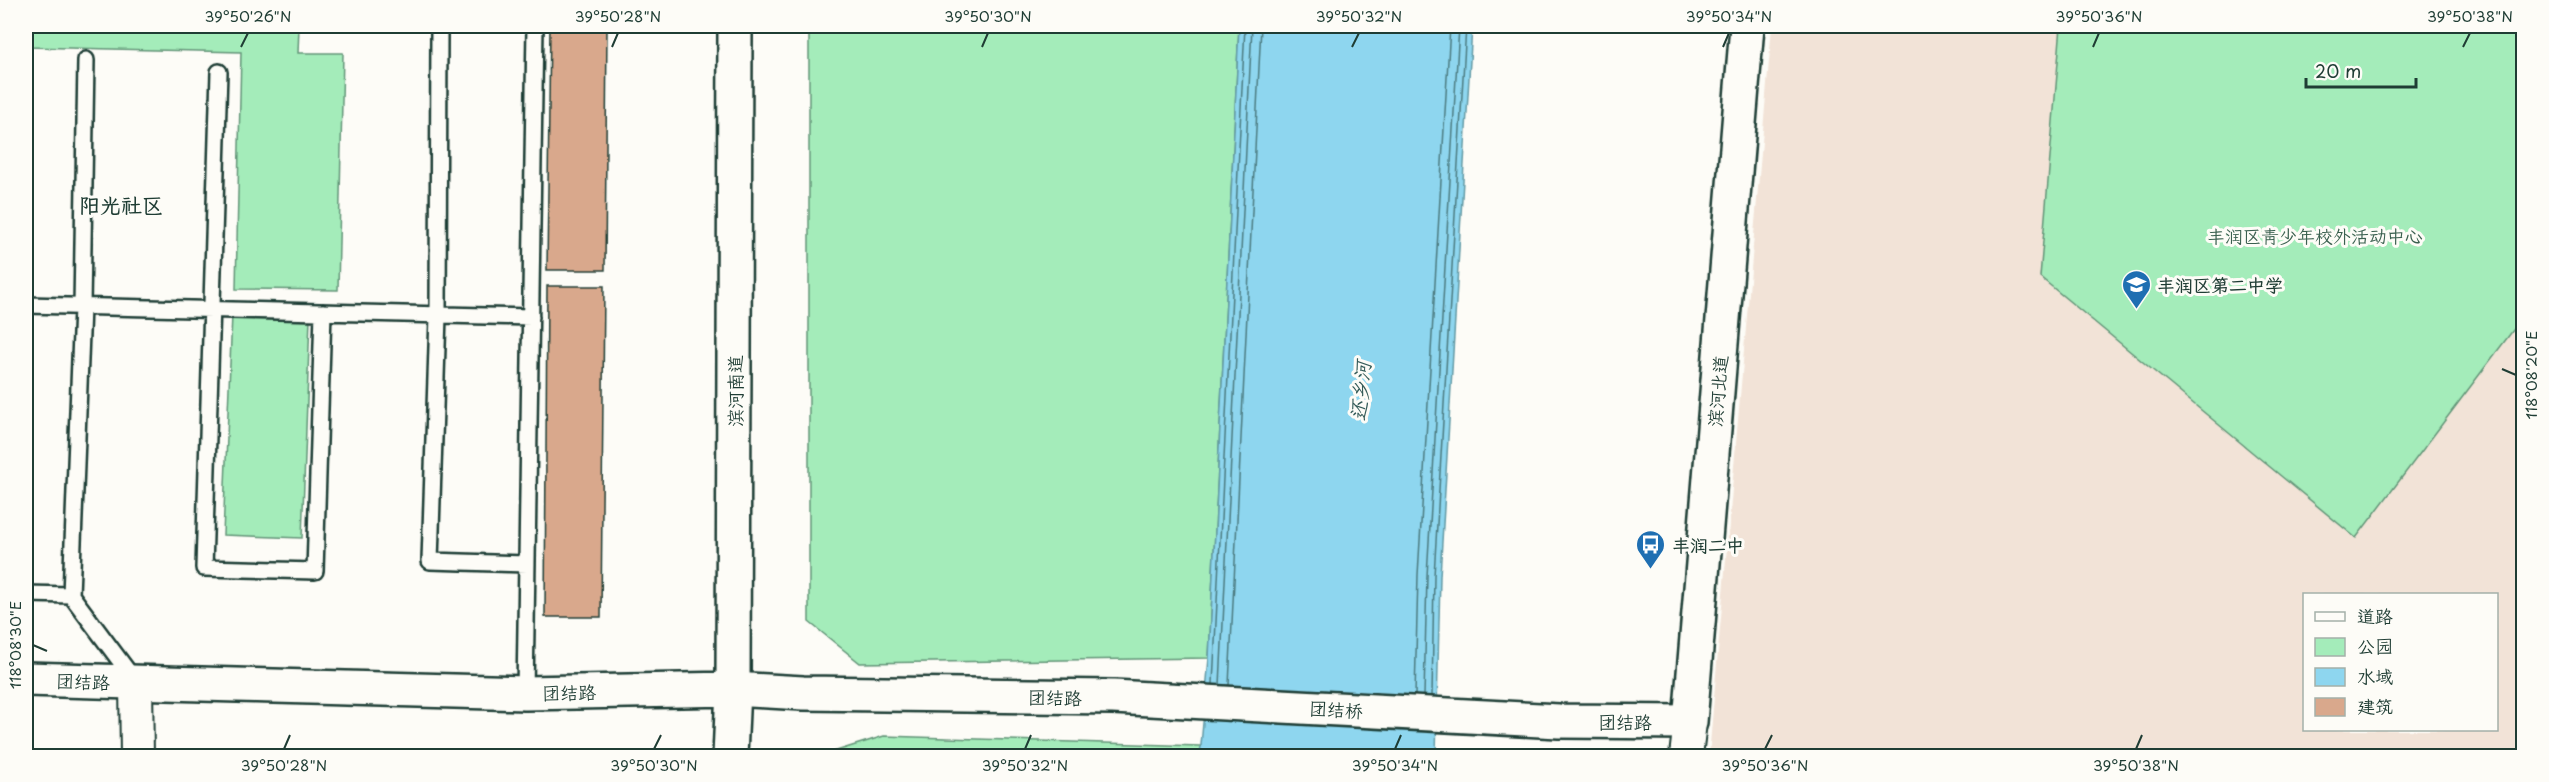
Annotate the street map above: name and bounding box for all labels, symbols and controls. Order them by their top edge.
text: 39°50'26"N [204,4,292,27]
text: 39°50'28"N [575,4,661,27]
text: 39°50'30"N [944,4,1032,27]
text: 39°50'32"N [1316,4,1402,27]
text: 39°50'34"N [1686,4,1772,27]
text: 39°50'36"N [2056,4,2142,27]
text: 39°50'38"N [2427,4,2513,27]
scale bar [2306,51,2416,89]
text: 20 m [2315,57,2361,84]
district label: 阳光社区 [79,188,163,220]
park label: 丰润区青少年校外活动中心 [2207,222,2423,249]
school or university icon: 丰润区第二中学 [2120,268,2152,310]
place label: 丰润区第二中学 [2157,271,2283,298]
text: 118°08'20"E [2519,331,2542,419]
street label: 滨河北道 [1700,354,1734,428]
street label: 滨河南道 [721,355,748,427]
water label: 还乡河 [1342,357,1378,422]
bus stop icon: 丰润二中 [1635,528,1667,570]
place label: 丰润二中 [1672,531,1744,558]
legend [2303,593,2498,731]
text: 118°08'30"E [3,601,26,689]
text: 道路 [2357,602,2393,629]
text: 公园 [2357,632,2393,659]
text: 水域 [2357,662,2393,689]
street label: 团结路 [56,667,110,695]
street label: 团结路 [542,678,596,706]
street label: 团结路 [1028,683,1082,711]
text: 建筑 [2357,692,2393,719]
street label: 团结桥 [1308,694,1364,724]
street label: 团结路 [1598,708,1652,735]
text: 39°50'28"N [241,753,327,776]
text: 39°50'30"N [610,753,698,776]
text: 39°50'32"N [982,753,1068,776]
text: 39°50'34"N [1352,753,1438,776]
text: 39°50'36"N [1722,753,1808,776]
text: 39°50'38"N [2093,753,2179,776]

